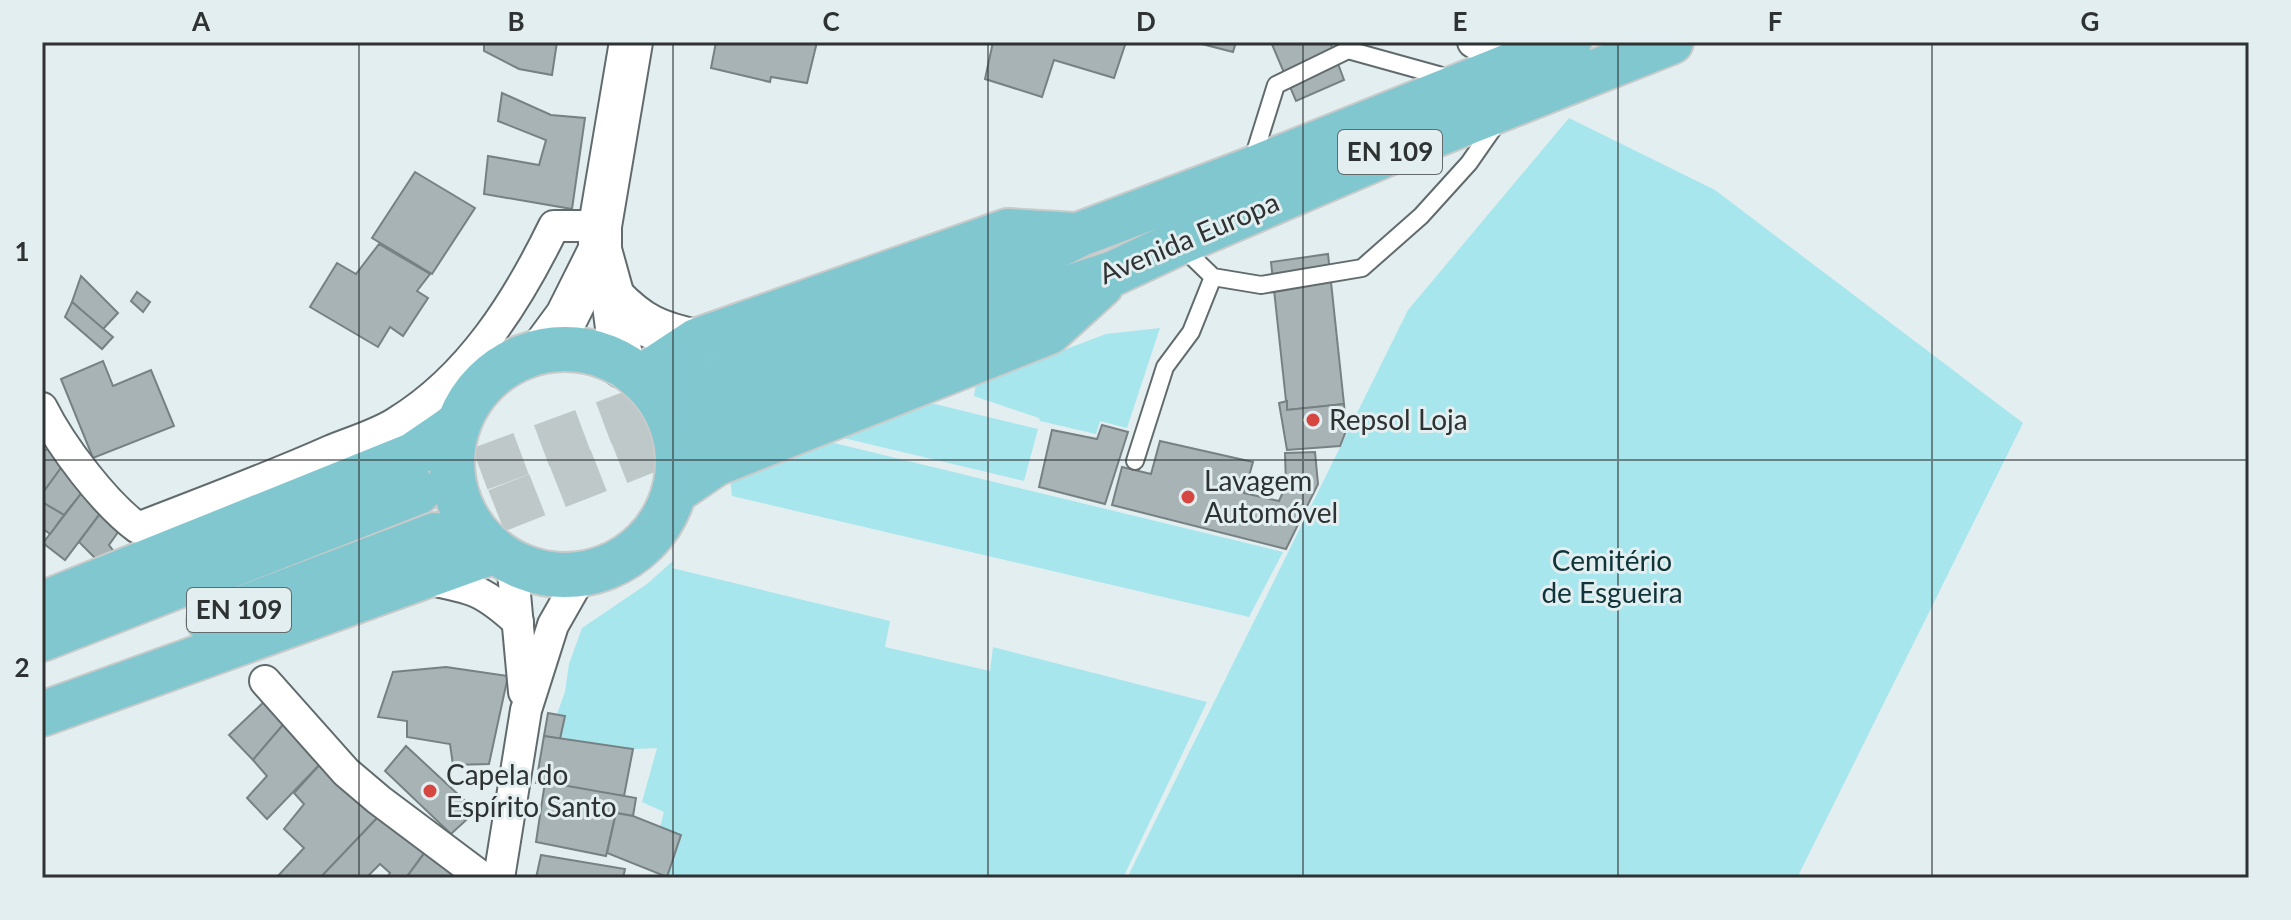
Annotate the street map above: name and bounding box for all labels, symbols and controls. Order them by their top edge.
text: A [191,5,211,37]
text: B [507,5,525,37]
text: C [822,5,840,37]
text: D [1136,5,1156,37]
text: E [1453,5,1467,37]
text: F [1768,5,1782,37]
text: G [2081,5,2099,37]
road number: EN 109 [1338,130,1442,174]
street label: Avenida Europa [1094,184,1284,290]
text: 1 [14,235,30,267]
place label: Repsol Loja [1329,402,1468,436]
marker: Repsol Loja [1304,411,1322,429]
place label: Lavagem Automóvel [1204,463,1338,529]
marker: Lavagem Automóvel [1179,488,1197,506]
park label: Cemitério de Esgueira [1541,543,1683,609]
road number: EN 109 [187,588,291,632]
text: 2 [14,651,30,683]
place label: Capela do Espírito Santo [446,757,617,823]
marker: Capela do Espírito Santo [421,782,439,800]

